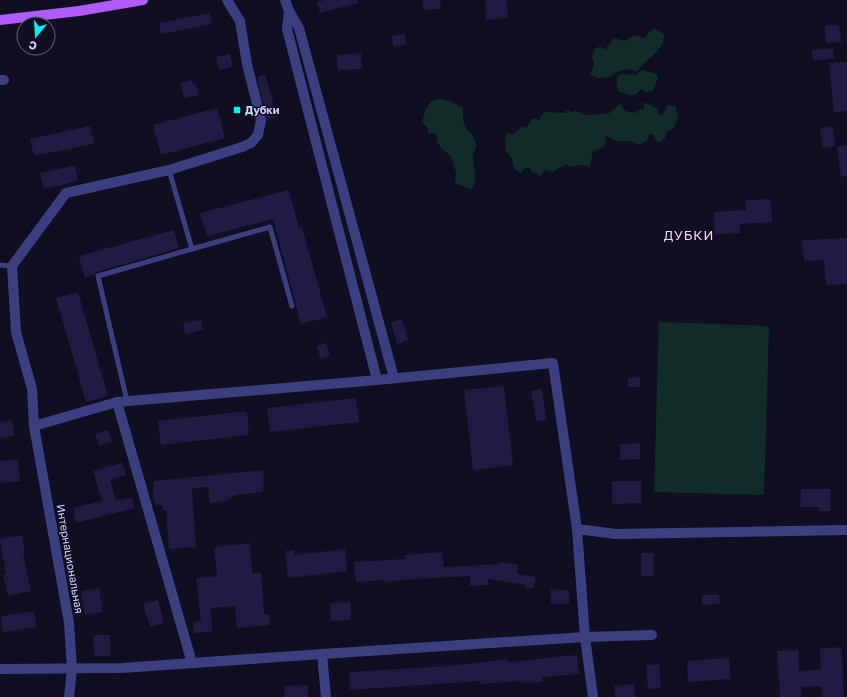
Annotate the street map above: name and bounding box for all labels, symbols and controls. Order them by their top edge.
north arrow [16,16,56,56]
text: С [27,39,38,53]
place label: Дубки [245,103,280,116]
marker: Дубки [232,105,242,115]
district label: ДУБКИ [664,227,714,243]
street label: Интернациональная [54,503,87,615]

